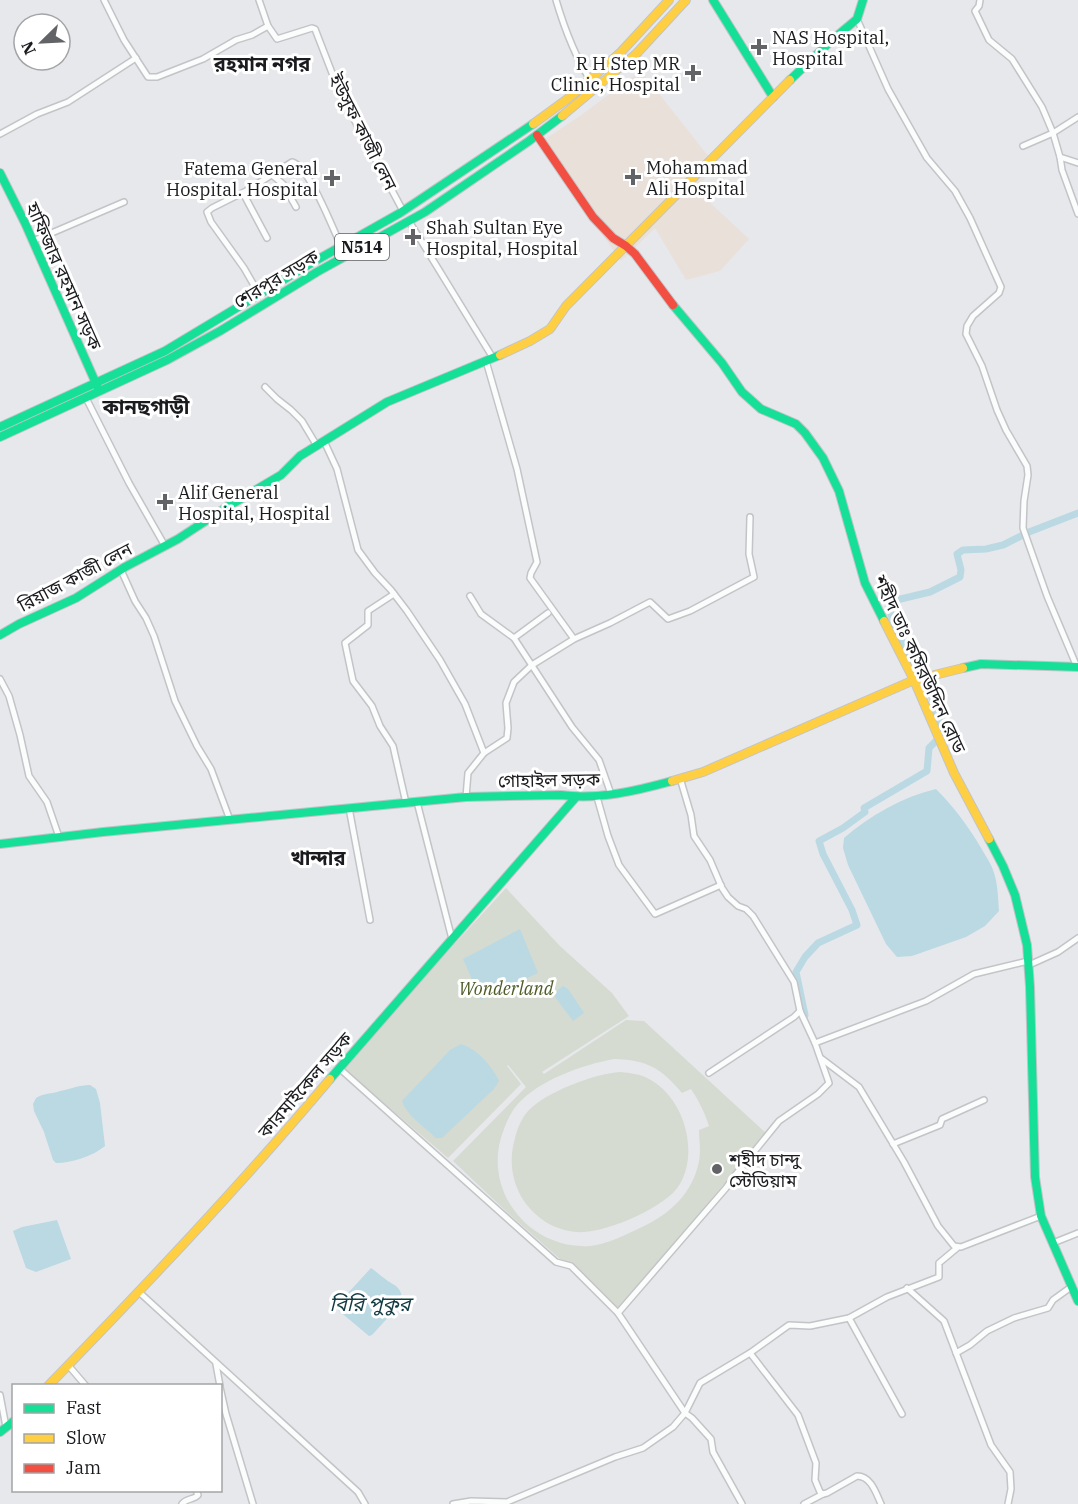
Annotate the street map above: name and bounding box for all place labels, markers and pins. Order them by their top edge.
place label: NAS Hospital, Hospital [772,26,889,70]
marker: NAS Hospital, Hospital [750,38,768,56]
place label: R H Step MR Clinic, Hospital [551,52,680,96]
marker: R H Step MR Clinic, Hospital [684,64,702,82]
place label: Mohammad Ali Hospital [646,156,748,200]
place label: Fatema General Hospital. Hospital [166,157,318,201]
marker: Mohammad Ali Hospital [624,168,642,186]
marker: Fatema General Hospital. Hospital [323,169,341,187]
place label: Shah Sultan Eye Hospital, Hospital [426,216,578,260]
marker: Shah Sultan Eye Hospital, Hospital [404,228,422,246]
place label: Alif General Hospital, Hospital [178,481,330,525]
marker: Alif General Hospital, Hospital [156,493,174,511]
place label: শহীদ চান্দু স্টেডিয়াম [728,1148,802,1192]
marker: শহীদ চান্দু স্টেডিয়াম [710,1162,724,1176]

